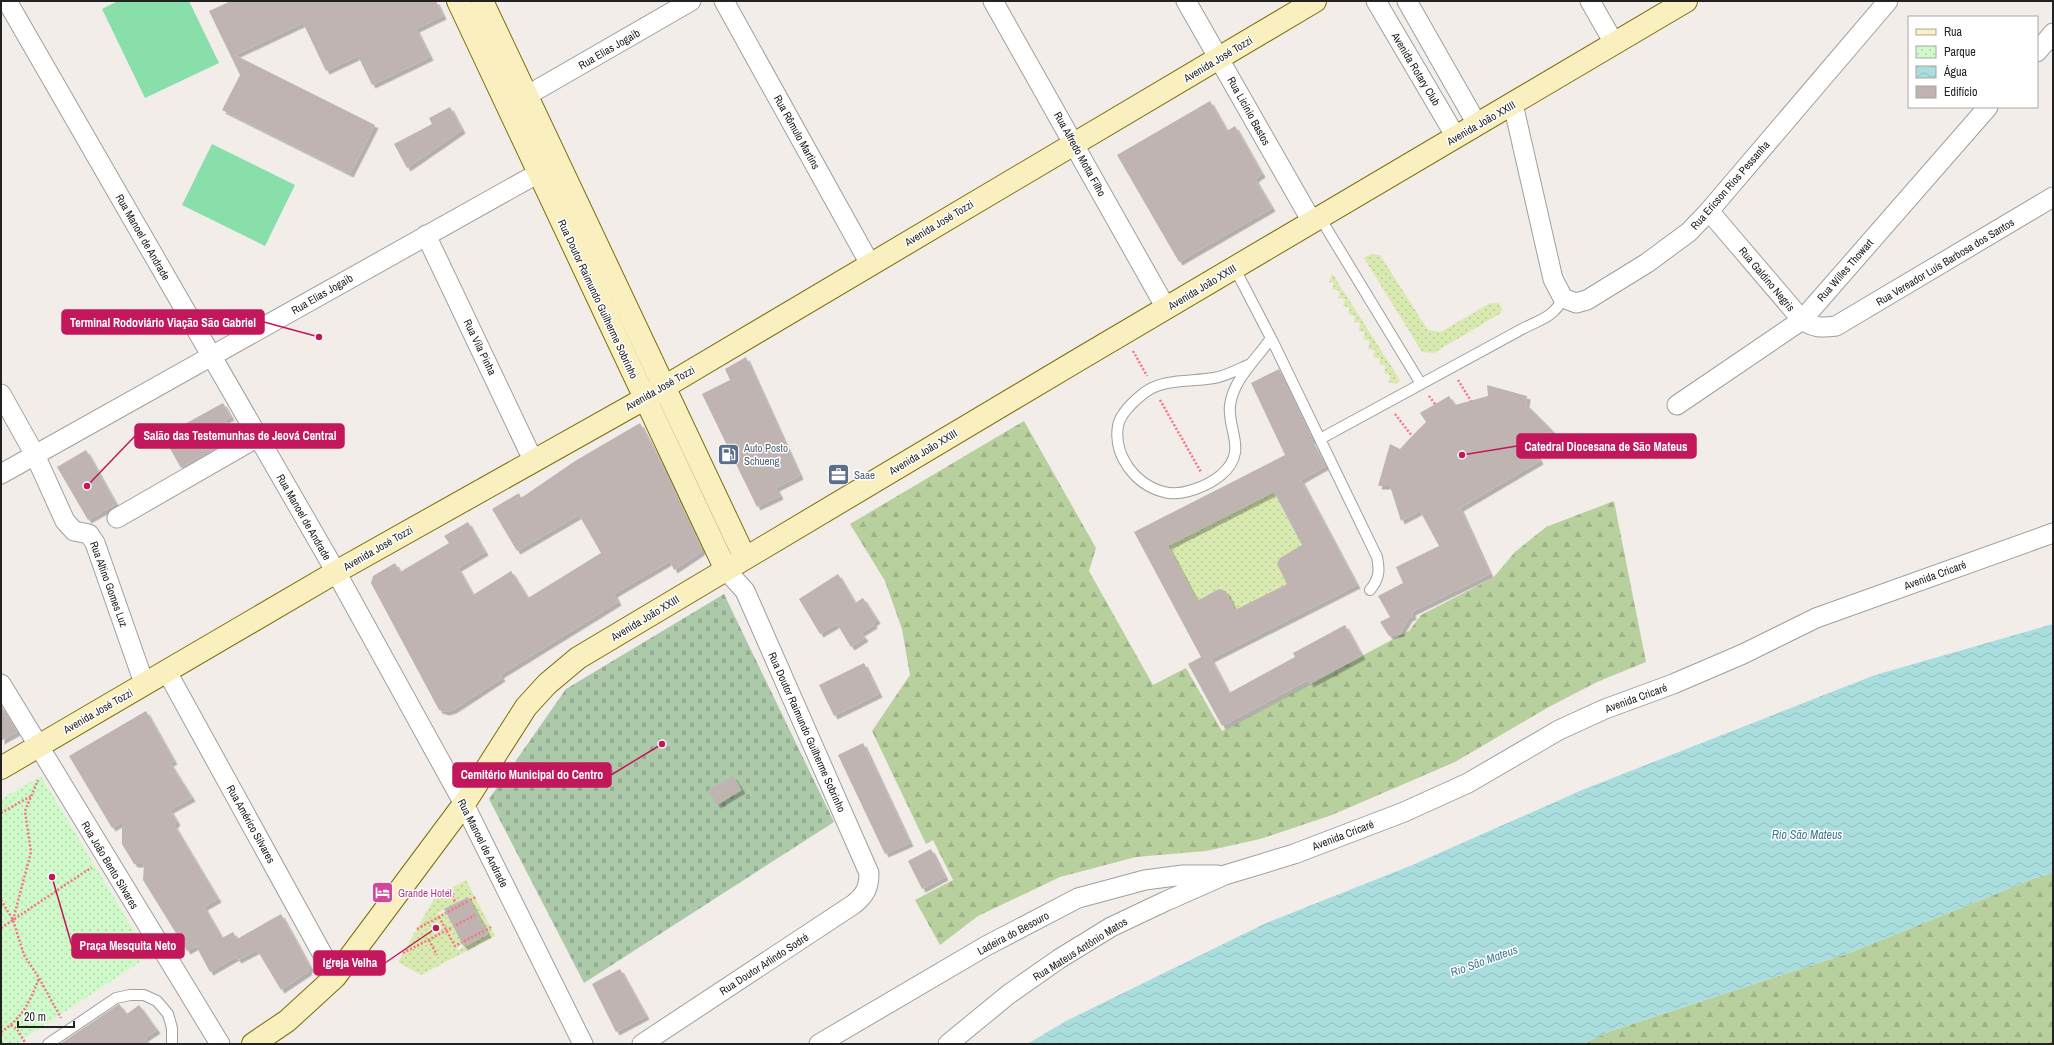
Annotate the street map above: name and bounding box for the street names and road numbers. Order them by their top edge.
street label: Rua Elias Jogaib [576,26,642,72]
street label: Avenida Rotary Club [1388,29,1443,108]
street label: Avenida José Tozzi [1180,33,1255,86]
street label: Rua Licínio Bastos [1224,74,1274,148]
street label: Rua Rômulo Martins [771,92,823,172]
street label: Avenida João XXIII [1443,98,1518,149]
street label: Rua Alfredo Motta Filho [1051,109,1109,199]
street label: Rua Ericson Rios Pessanha [1688,138,1772,232]
street label: Rua Manoel de Andrade [113,191,173,283]
street label: Avenida José Tozzi [901,197,976,250]
street label: Rua Vereador Luís Barbosa dos Santos [1873,215,2017,309]
street label: Rua Doutor Raimundo Guilherme Sobrinho [555,217,641,381]
street label: Rua Willes Thowart [1814,235,1876,304]
street label: Rua Galdino Negris [1736,244,1798,314]
street label: Avenida João XXIII [1165,261,1239,313]
street label: Rua Elias Jogaib [289,271,355,317]
street label: Rua Vila Pinha [460,317,500,377]
street label: Avenida José Tozzi [622,362,697,414]
street label: Avenida João XXIII [886,426,960,478]
street label: Rua Manoel de Andrade [274,471,334,563]
street label: Avenida José Tozzi [340,522,415,574]
street label: Rua Altino Gomes Luz [87,539,131,629]
street label: Avenida Cricaré [1901,557,1968,593]
street label: Avenida João XXIII [608,592,682,644]
street label: Rua Doutor Raimundo Guilherme Sobrinho [765,650,849,814]
street label: Avenida Cricaré [1602,680,1669,716]
street label: Avenida José Tozzi [60,685,135,737]
street label: Rua Américo Silvares [224,782,279,866]
street label: Rua Manoel de Andrade [455,796,511,890]
street label: Avenida Cricaré [1309,817,1376,854]
street label: Rua João Bento Silvares [78,819,142,912]
street label: Ladeira do Besouro [975,908,1051,958]
street label: Rua Mateus Antônio Matos [1030,914,1130,984]
street label: Rua Doutor Arlindo Sodré [717,930,811,998]

